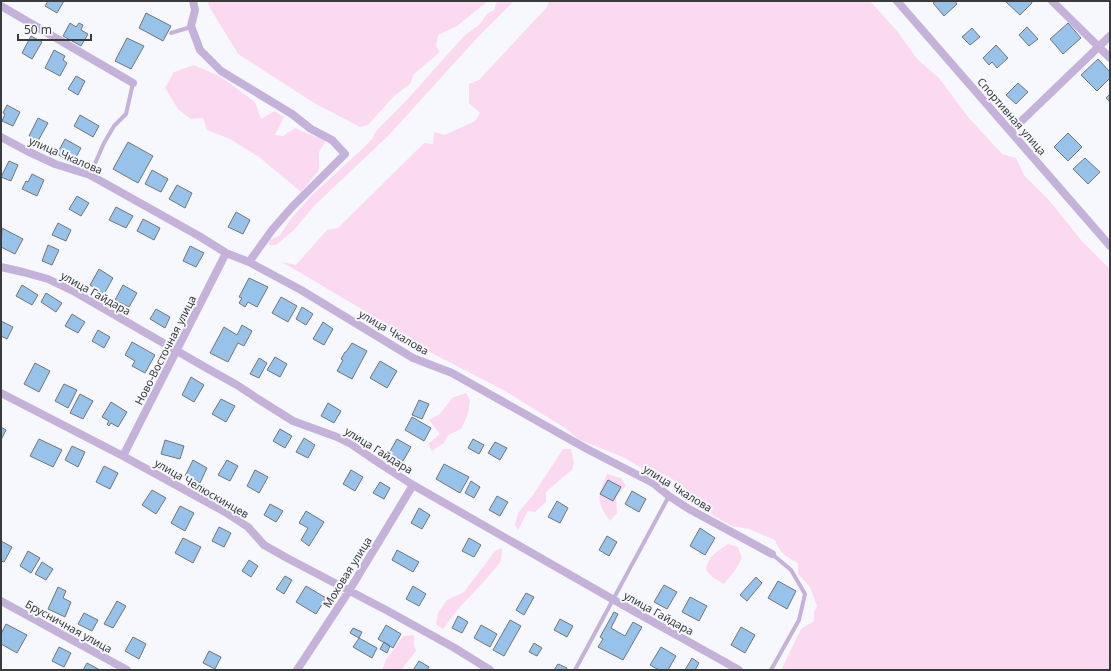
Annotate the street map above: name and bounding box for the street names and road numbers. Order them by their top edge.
street label: Спортивная улица [974,74,1050,158]
street label: улица Чкалова [27,133,105,177]
street label: улица Гайдара [58,268,134,318]
street label: Ново-Восточная улица [131,293,199,407]
street label: улица Чкалова [356,306,432,358]
street label: улица Гайдара [342,423,416,477]
street label: улица Челюскинцев [152,455,252,521]
street label: улица Чкалова [641,461,715,515]
street label: Моховая улица [319,534,375,610]
street label: улица Гайдара [621,588,697,638]
street label: Брусничная улица [23,596,115,656]

